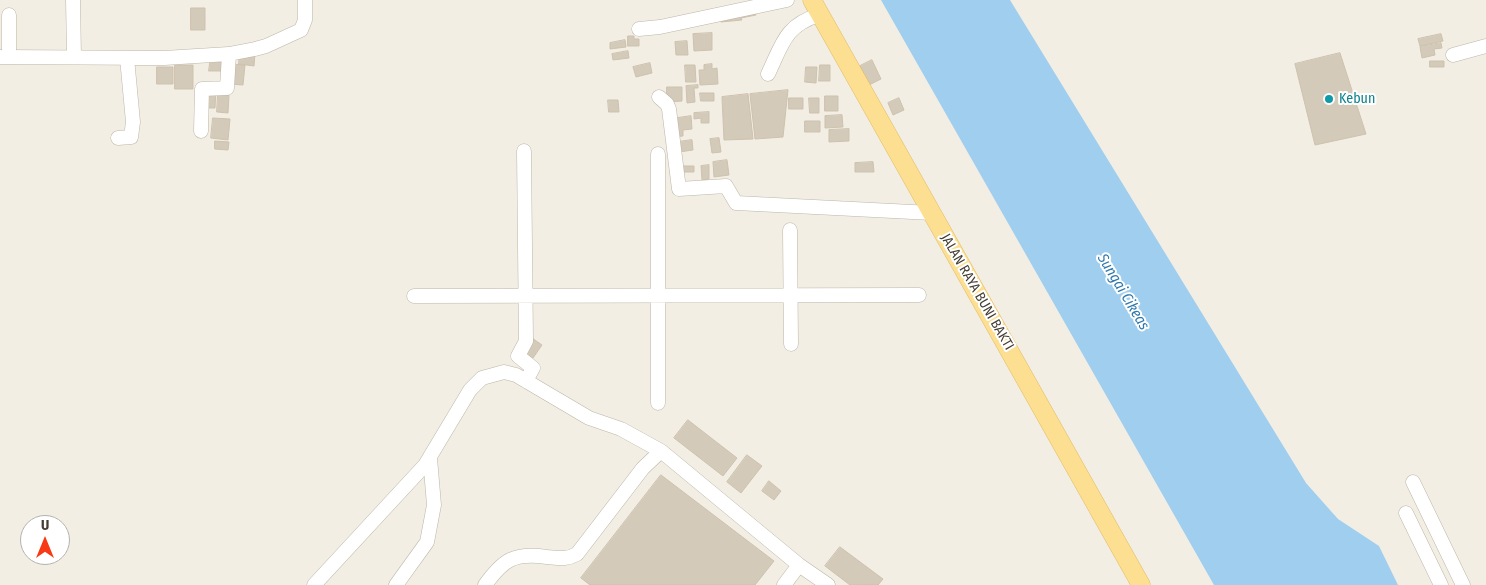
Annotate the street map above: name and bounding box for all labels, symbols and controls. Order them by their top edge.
place label: Kebun [1339,91,1375,107]
marker: Kebun [1323,93,1335,105]
street label: JALAN RAYA BUNI BAKTI [937,231,1017,353]
water label: Sungai Cikeas [1093,251,1153,333]
north arrow [20,515,70,565]
text: U [41,517,49,534]

